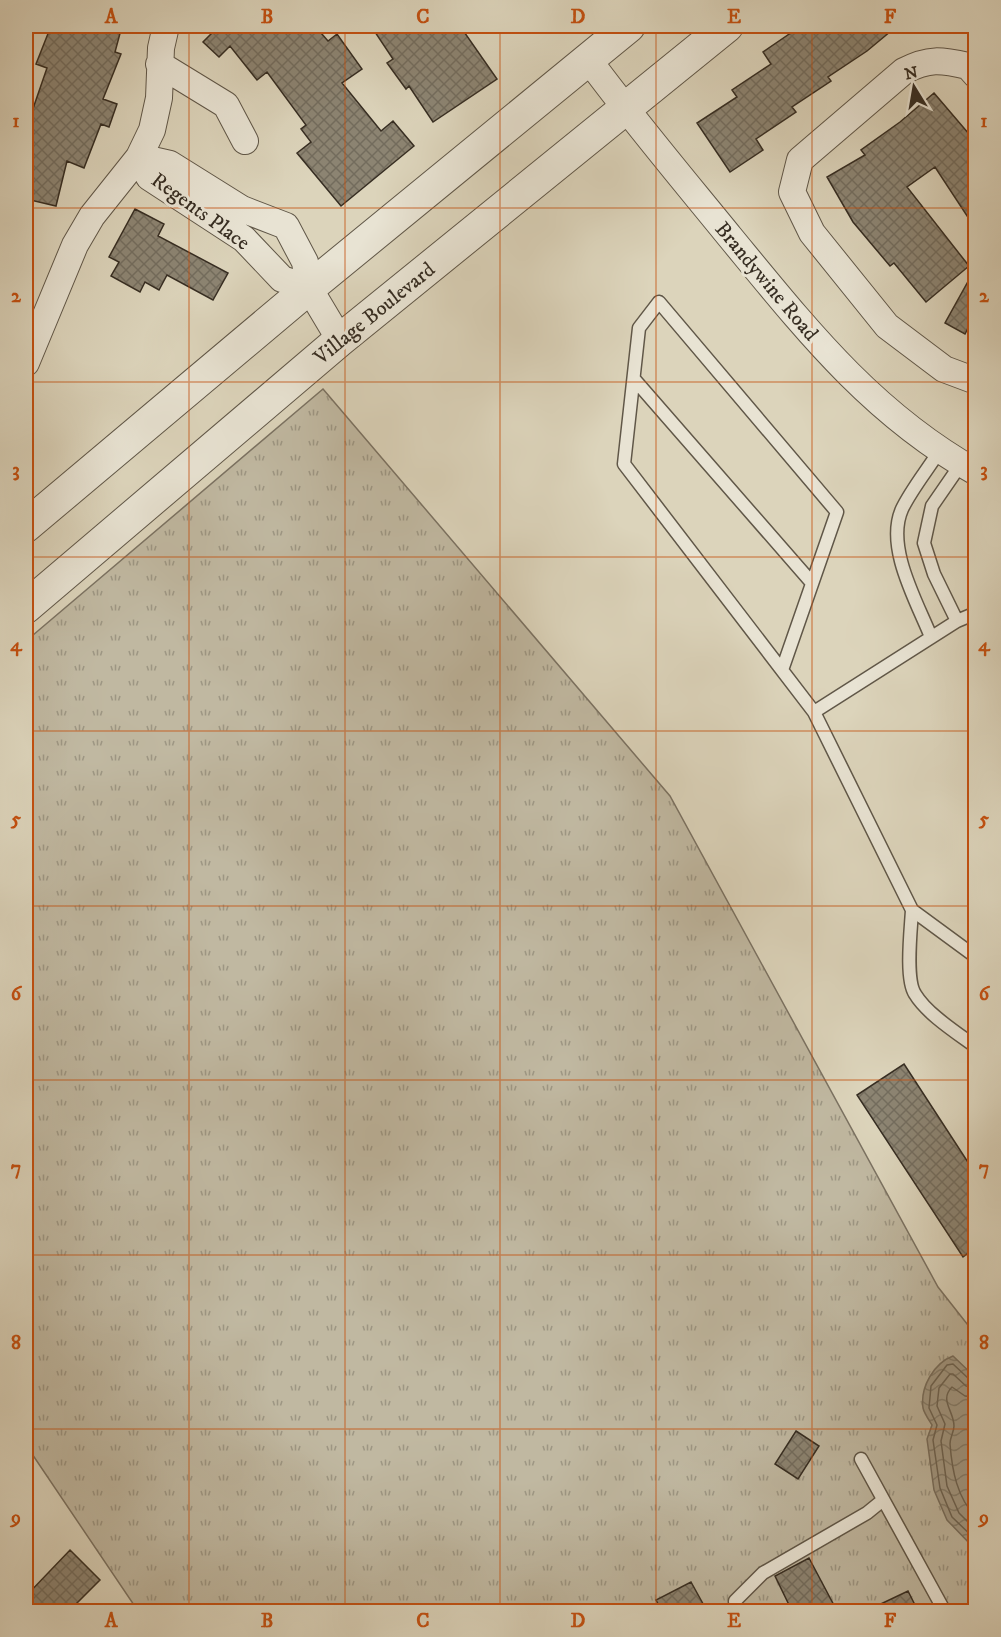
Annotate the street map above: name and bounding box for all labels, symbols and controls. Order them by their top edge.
text: A [104,5,119,30]
text: B [261,5,273,30]
text: C [416,5,430,30]
text: D [571,5,586,30]
text: E [727,5,741,30]
text: F [884,5,897,30]
north arrow [884,57,944,117]
text: N [903,62,920,84]
text: 1 [12,109,20,134]
text: 1 [980,109,988,134]
street label: Regents Place [146,167,255,256]
street label: Brandywine Road [709,217,824,347]
street label: Village Boulevard [308,257,441,371]
text: 2 [11,284,22,309]
text: 2 [979,284,990,309]
text: 3 [12,458,20,483]
text: 3 [980,458,988,483]
text: 4 [10,633,23,658]
text: 4 [978,633,991,658]
text: 5 [10,807,21,832]
text: 5 [978,807,989,832]
text: 6 [11,982,23,1007]
text: 6 [979,982,991,1007]
text: 7 [11,1156,21,1181]
text: 7 [979,1156,989,1181]
text: 8 [11,1331,21,1356]
text: 8 [979,1331,989,1356]
text: 9 [9,1506,21,1531]
text: 9 [977,1506,989,1531]
text: A [104,1609,119,1634]
text: B [261,1609,273,1634]
text: C [416,1609,430,1634]
text: D [571,1609,586,1634]
text: E [727,1609,741,1634]
text: F [884,1609,897,1634]

